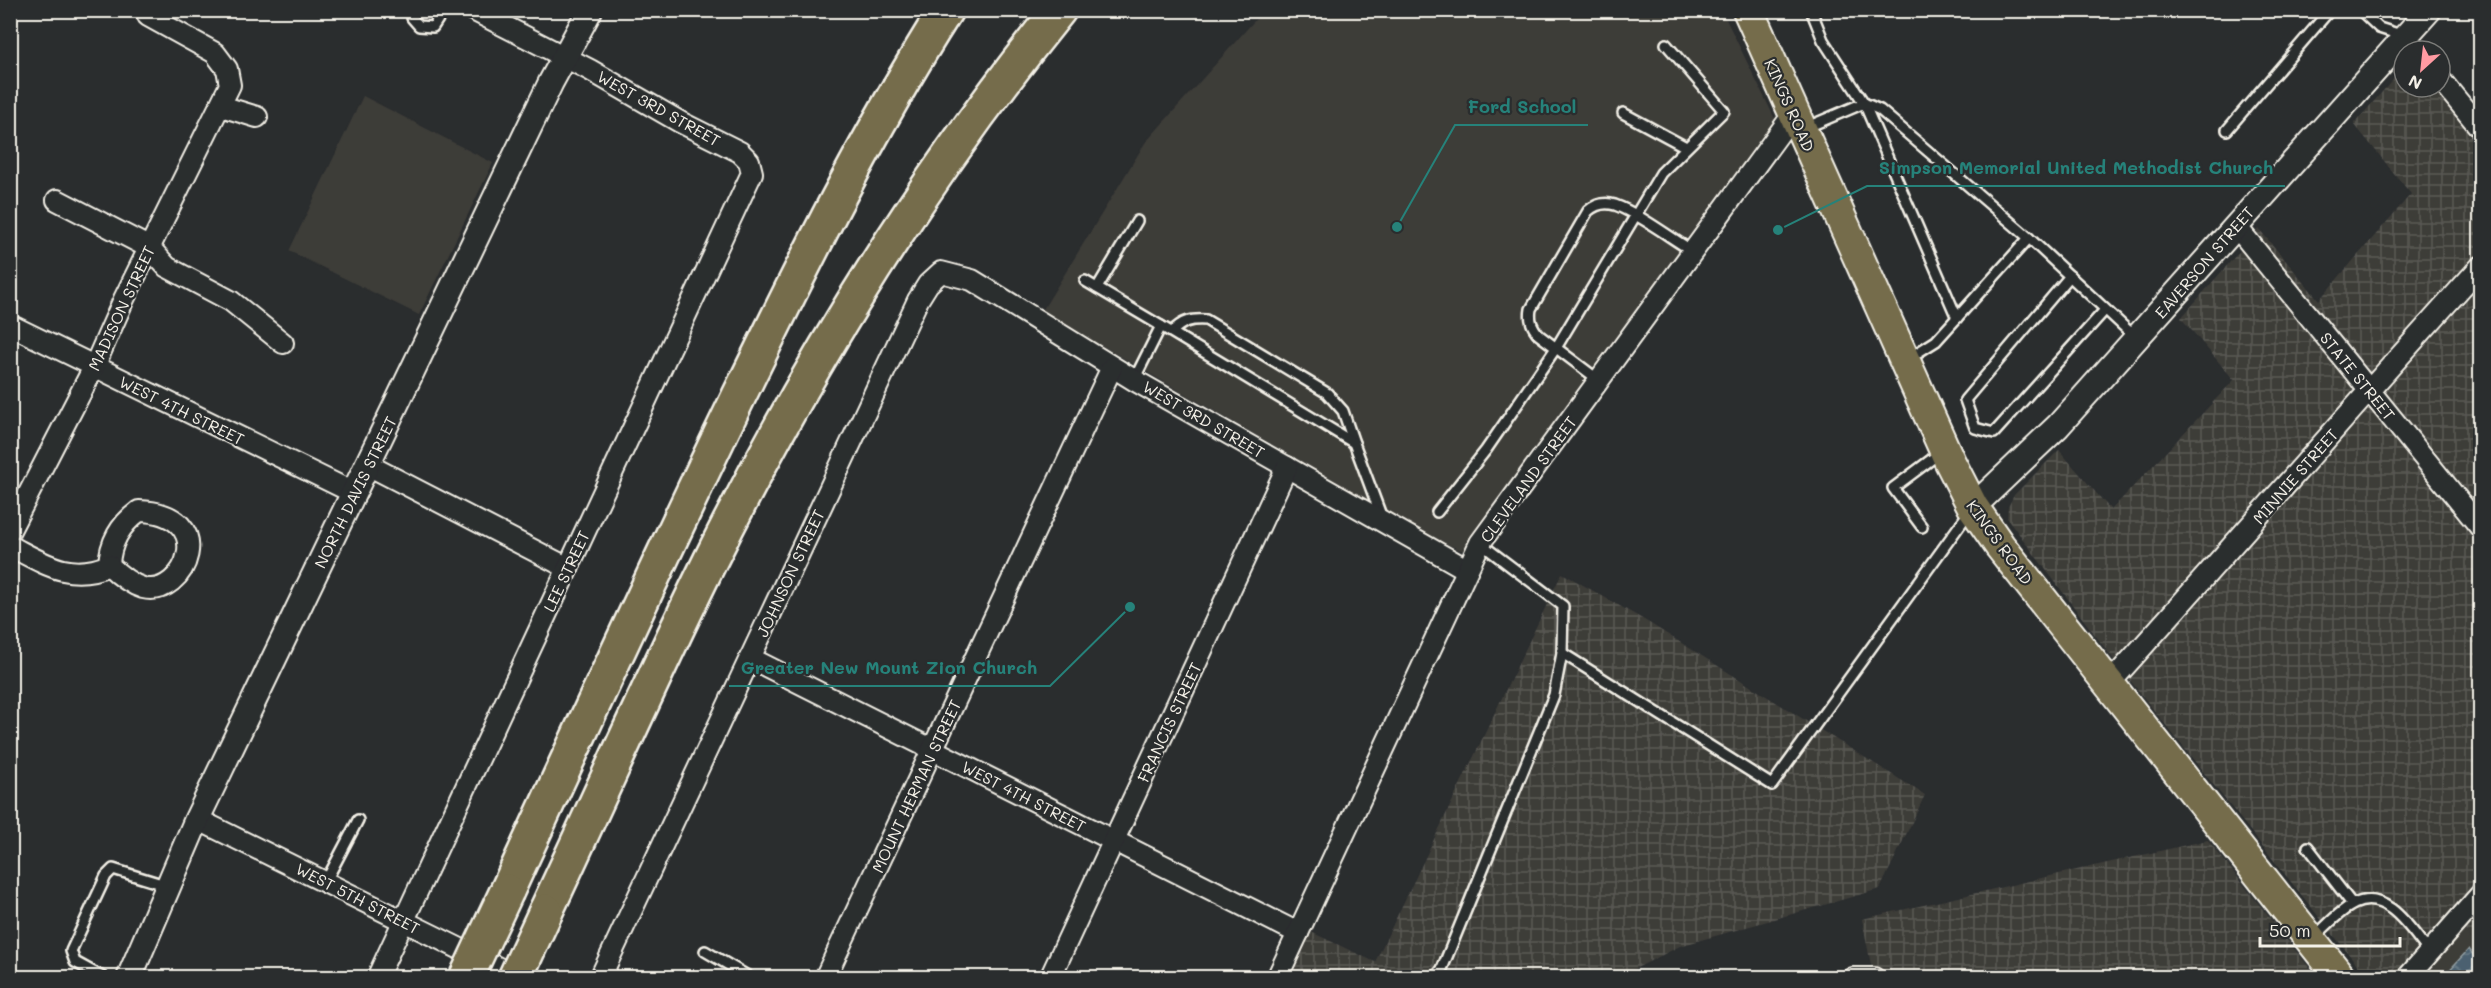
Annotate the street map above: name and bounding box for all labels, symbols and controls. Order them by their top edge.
north arrow [2392,39,2452,99]
street label: KINGS ROAD [1760,55,1820,155]
street label: WEST 3RD STREET [594,66,724,151]
text: N [2405,71,2425,95]
callout: Ford School [1455,89,1588,125]
text: Ford School [1468,94,1576,118]
callout: Simpson Memorial United Methodist Church [1867,150,2285,186]
text: Simpson Memorial United Methodist Church [1879,155,2273,179]
street label: EAVERSON STREET [2150,202,2258,322]
street label: MADISON STREET [83,242,159,374]
street label: STATE STREET [2316,328,2400,424]
street label: WEST 4TH STREET [116,371,248,449]
street label: WEST 3RD STREET [1139,376,1269,462]
street label: NORTH DAVIS STREET [309,412,401,572]
street label: CLEVELAND STREET [1475,412,1581,546]
street label: MINNIE STREET [2248,424,2342,528]
street label: KINGS ROAD [1962,496,2038,588]
street label: JOHNSON STREET [751,506,829,640]
street label: LEE STREET [538,527,594,615]
callout: Greater New Mount Zion Church [729,650,1050,686]
text: Greater New Mount Zion Church [741,655,1037,679]
street label: FRANCIS STREET [1132,659,1206,785]
street label: MOUNT HERMAN STREET [867,696,965,876]
street label: WEST 4TH STREET [958,756,1090,836]
street label: WEST 5TH STREET [292,858,424,938]
scale bar [2260,910,2400,948]
text: 50 m [2269,918,2311,942]

